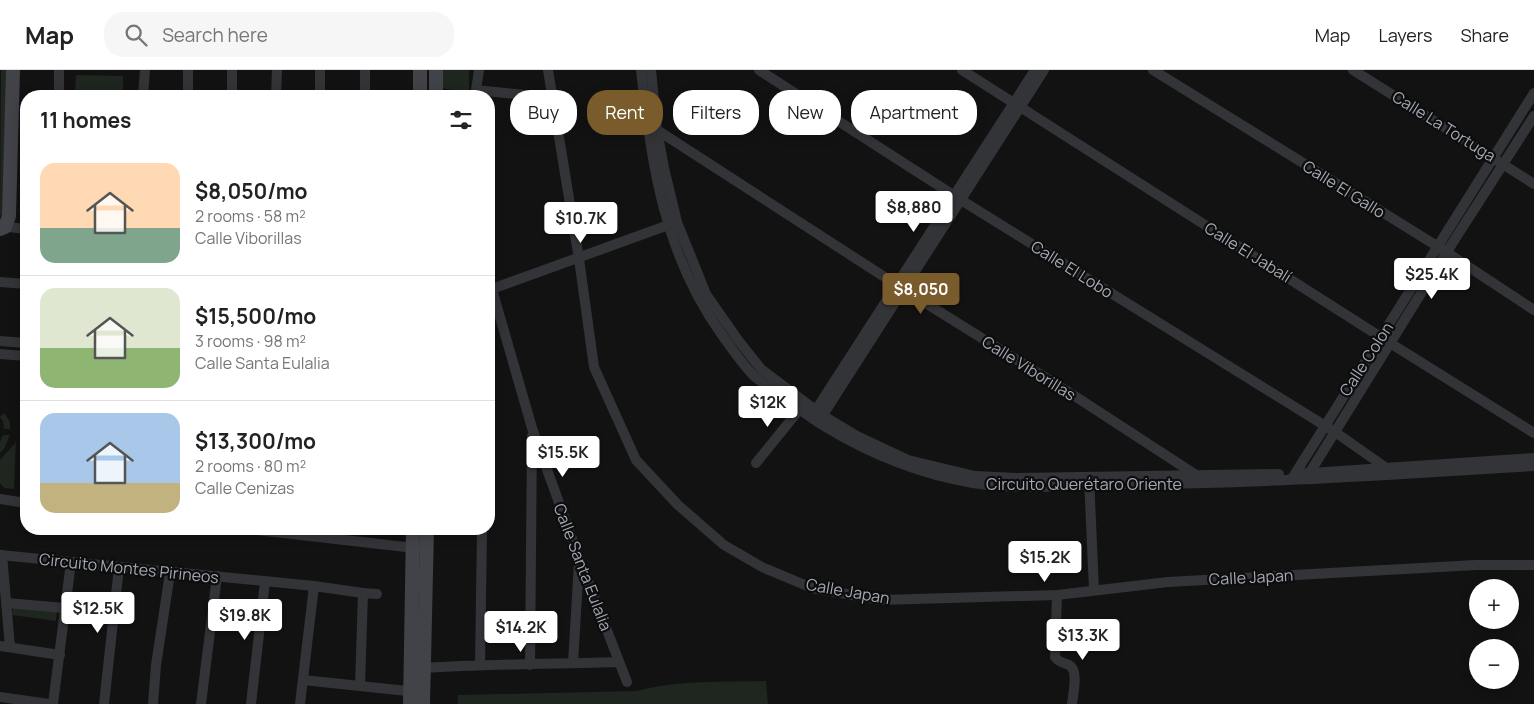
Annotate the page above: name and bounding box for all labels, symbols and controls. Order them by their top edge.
search box [104,12,454,57]
text: Map [25,18,74,51]
icon: search [122,21,150,49]
text: Search here [162,22,268,48]
text: Map [1315,23,1350,47]
text: Layers [1378,23,1432,47]
text: Share [1460,23,1509,47]
street label: Calle La Tortuga [1388,85,1500,167]
chip: Buy [510,90,577,135]
chip: Rent [587,90,663,135]
chip: Filters [673,90,759,135]
chip: New [769,90,841,135]
chip: Apartment [851,90,977,135]
text: 11 homes [40,106,131,134]
icon: filters [447,106,475,134]
street label: Calle El Gallo [1299,155,1389,223]
text: $8,050/mo [195,177,308,205]
icon: home [80,183,140,243]
pin: $8,880 [873,190,955,233]
text: $8,880 [887,196,941,218]
pin: $10.7K [540,202,622,244]
text: 2 rooms · 58 m² [195,205,306,227]
text: $10.7K [555,207,607,229]
street label: Calle El Jabalí [1200,217,1296,288]
text: Calle Viborillas [195,227,302,249]
street label: Calle El Lobo [1027,235,1117,303]
pin: $25.4K [1391,258,1473,300]
text: $25.4K [1405,263,1459,285]
pin: $8,050 [880,272,962,315]
text: $8,050 [893,278,949,300]
text: $15,500/mo [195,302,316,330]
icon: home [80,308,140,368]
street label: Calle Colon [1334,318,1398,400]
text: 3 rooms · 98 m² [195,330,306,352]
street label: Calle Viborillas [978,330,1080,406]
text: Calle Santa Eulalia [195,352,330,374]
pin: $12K [738,386,798,428]
text: $12K [750,391,786,413]
text: $13,300/mo [195,427,316,455]
icon: home [80,433,140,493]
pin: $15.5K [522,436,604,478]
text: $15.5K [537,441,589,463]
text: 2 rooms · 80 m² [195,455,306,477]
street label: Circuito Querétaro Oriente [986,473,1182,495]
text: Calle Cenizas [195,477,294,499]
street label: Calle Santa Eulalia [549,500,617,634]
pin: $15.2K [1004,540,1086,583]
text: $15.2K [1019,546,1071,568]
street label: Circuito Montes Pirineos [38,548,220,588]
street label: Calle Japan [1208,564,1294,590]
street label: Calle Japan [804,573,892,609]
map controls [1469,579,1519,689]
button: + [1469,579,1519,629]
pin: $12.5K [57,592,139,634]
text: $12.5K [72,597,124,619]
pin: $19.8K [204,598,286,641]
text: $19.8K [219,604,271,626]
pin: $14.2K [480,610,562,653]
text: $14.2K [495,616,547,638]
pin: $13.3K [1042,618,1124,661]
text: $13.3K [1058,624,1108,646]
button: − [1469,639,1519,689]

